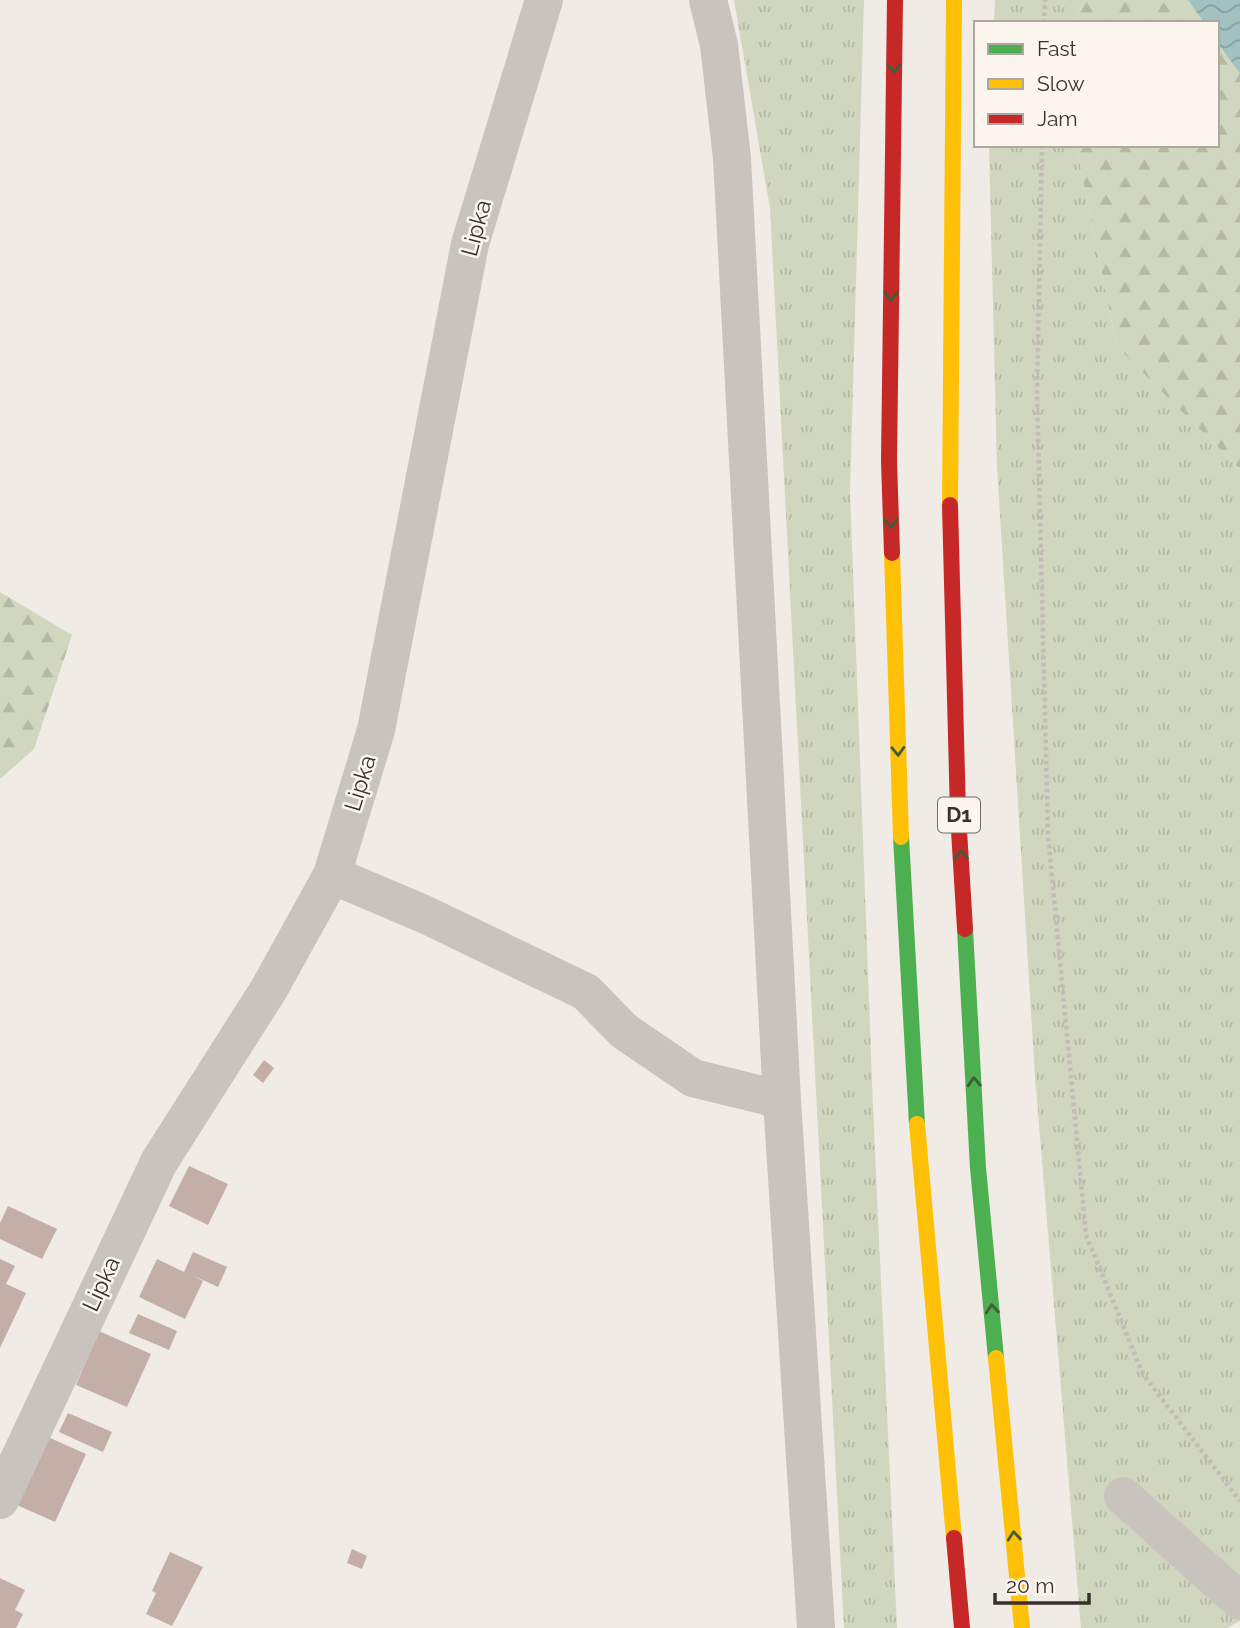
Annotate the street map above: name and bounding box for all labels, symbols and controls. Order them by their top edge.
legend [974,21,1219,147]
text: Fast [1037,36,1077,61]
one-way arrow [886,63,902,74]
text: Slow [1037,71,1085,96]
text: Jam [1037,106,1078,131]
street label: Lipka [455,197,496,259]
one-way arrow [883,291,899,301]
one-way arrow [884,518,899,529]
one-way arrow [890,746,906,756]
street label: Lipka [338,752,381,814]
road number: D1 [938,798,980,832]
one-way arrow [954,850,969,861]
one-way arrow [966,1077,981,1088]
street label: Lipka [76,1252,125,1315]
one-way arrow [985,1303,1000,1314]
one-way arrow [1006,1530,1021,1541]
scale bar [995,1562,1090,1606]
text: 20 m [1006,1573,1054,1598]

